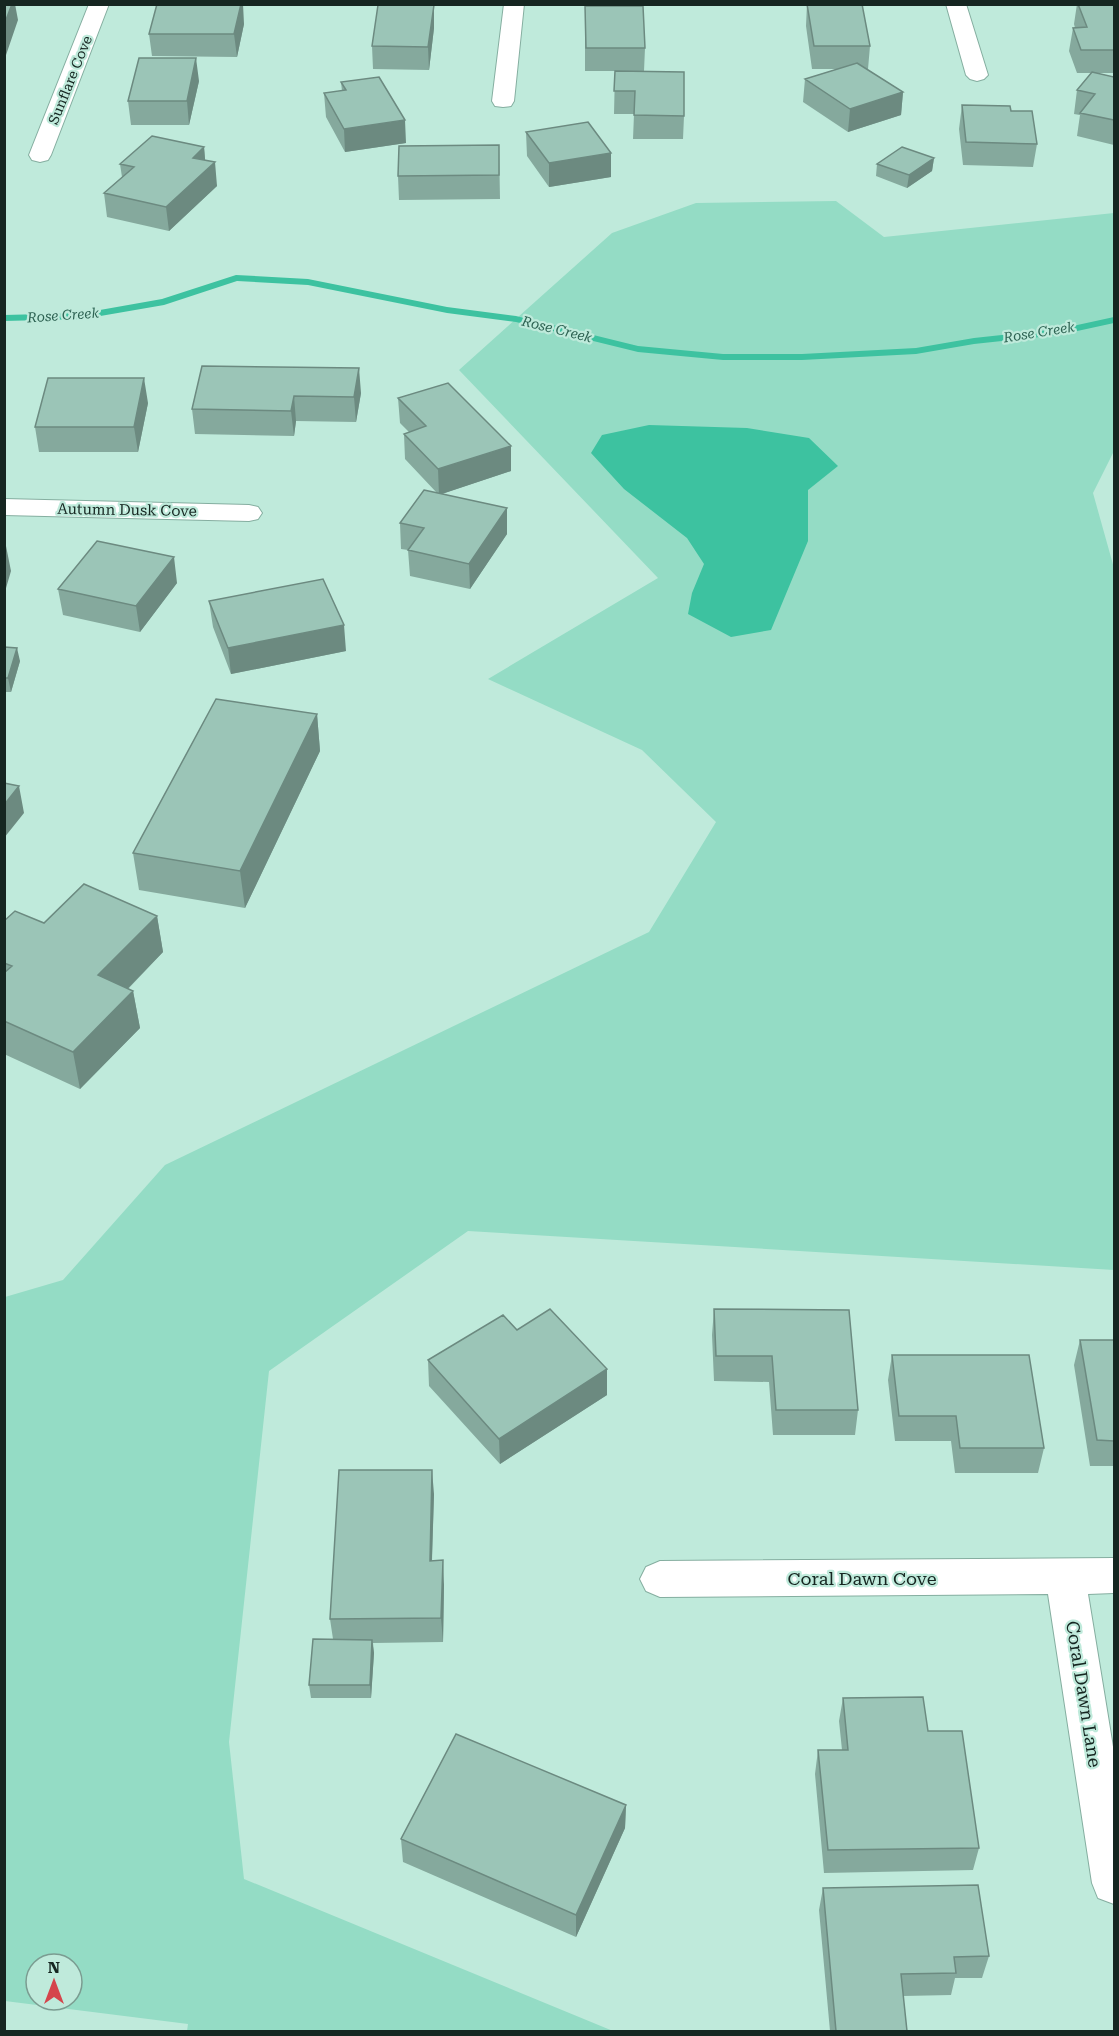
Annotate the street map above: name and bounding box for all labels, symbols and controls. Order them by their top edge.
street label: Sunflare Cove [45,33,95,127]
water label: Rose Creek [26,304,100,326]
water label: Rose Creek [519,312,594,346]
water label: Rose Creek [1001,318,1076,346]
street label: Autumn Dusk Cove [57,500,197,520]
street label: Coral Dawn Cove [787,1568,937,1589]
street label: Coral Dawn Lane [1062,1619,1106,1769]
north arrow [24,1952,84,2012]
text: N [48,1958,60,1977]

